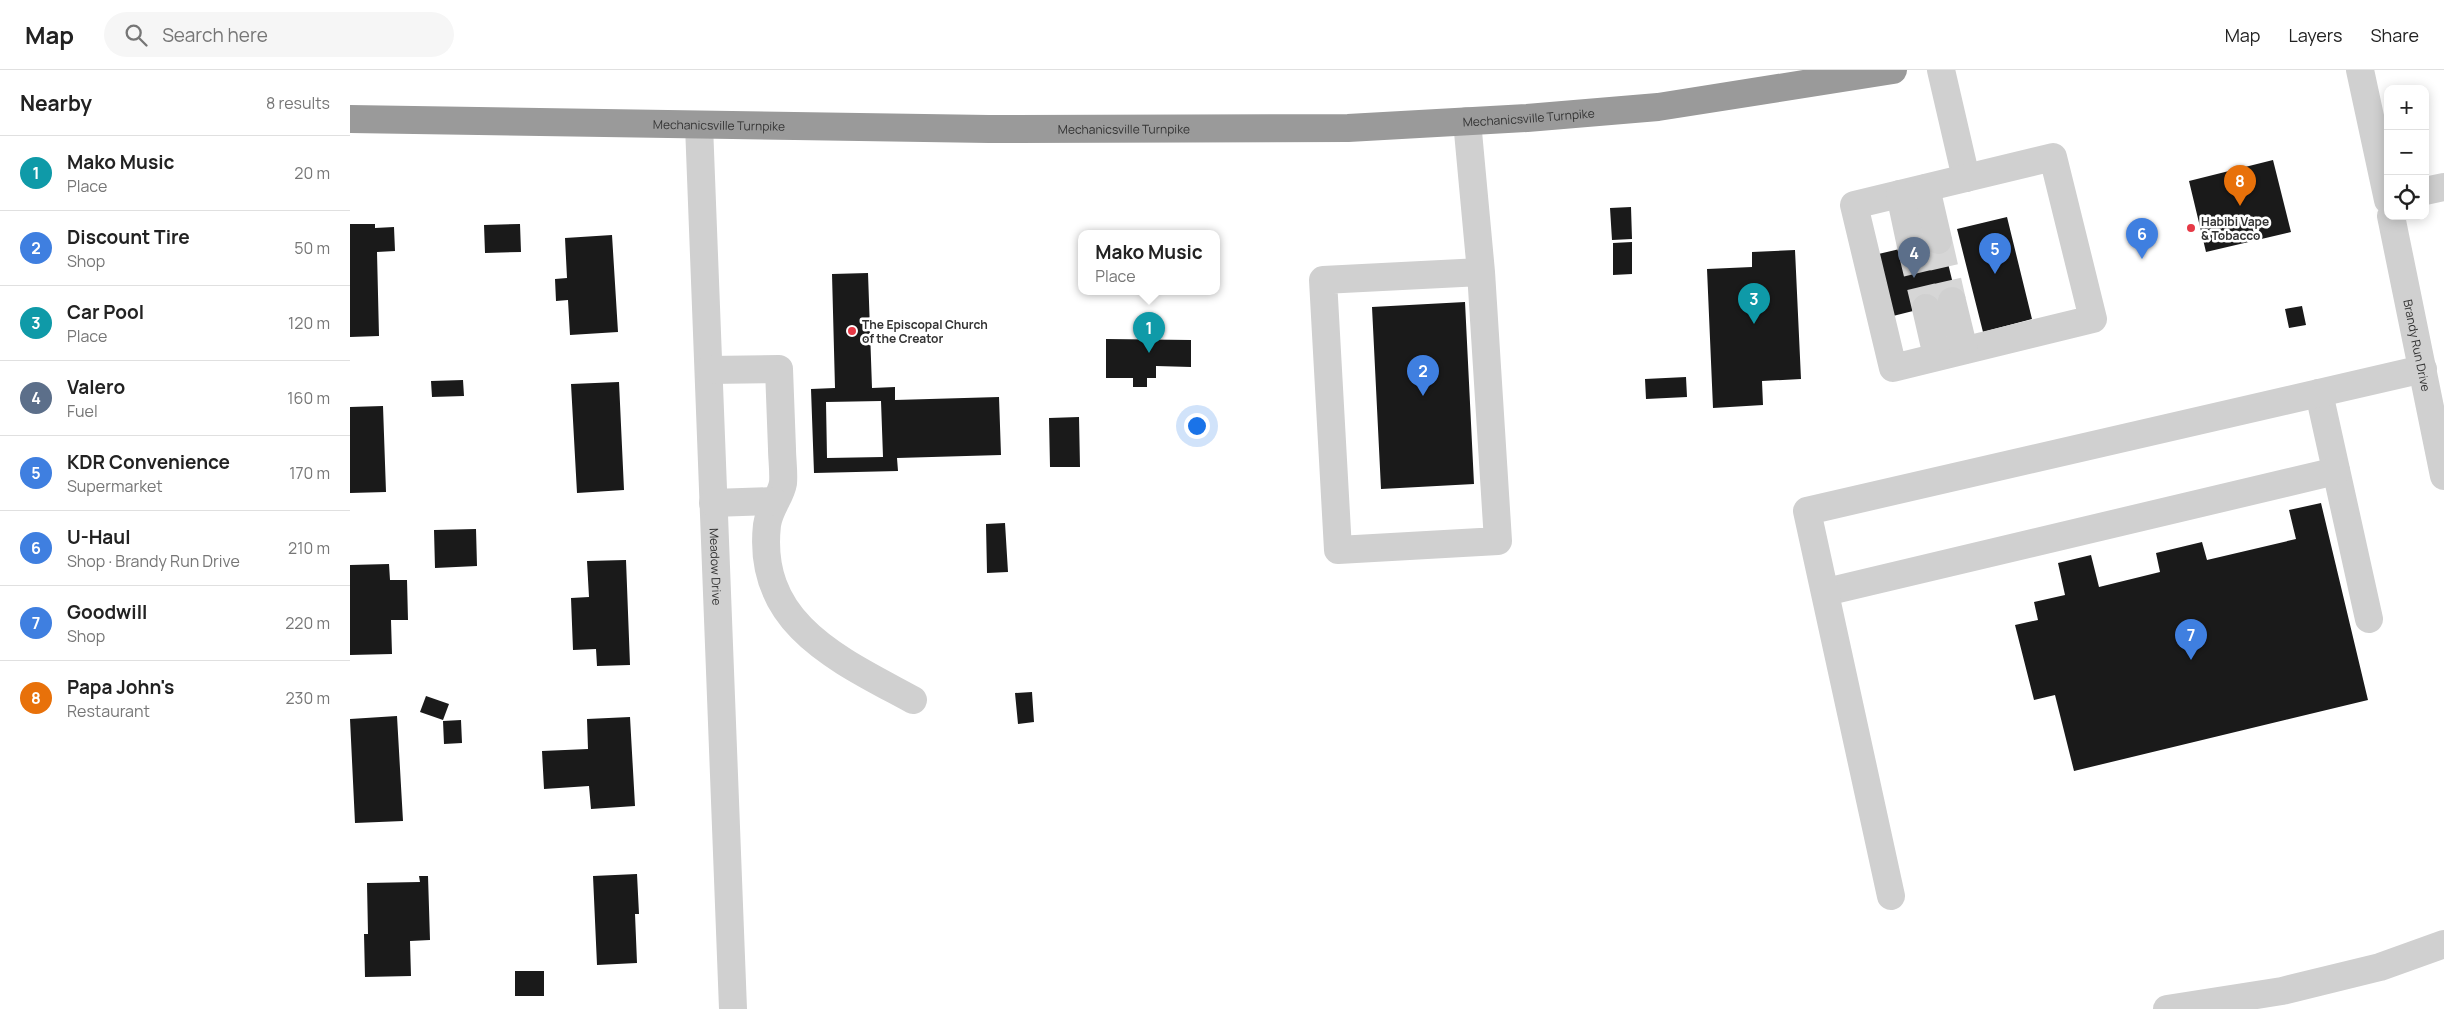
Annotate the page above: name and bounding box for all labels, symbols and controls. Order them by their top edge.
search box [104,12,454,57]
text: Map [25,18,74,51]
icon: search [122,21,150,49]
text: Search here [162,22,268,48]
text: Map [2225,23,2260,47]
text: Layers [2288,23,2342,47]
text: Share [2370,23,2419,47]
map controls [2384,85,2429,220]
button: + [2384,85,2429,130]
text: Nearby [20,89,92,117]
text: 8 results [266,92,330,114]
street label: Mechanicsville Turnpike [1462,104,1595,130]
street label: Mechanicsville Turnpike [653,115,785,134]
street label: Mechanicsville Turnpike [1058,120,1190,137]
button: − [2384,130,2429,175]
text: Mako Music [67,149,174,175]
text: 1 [32,162,40,184]
text: 20 m [294,162,330,184]
pin: 8 [2224,165,2256,206]
text: Place [67,175,107,197]
button: locate [2384,175,2429,220]
place label: Habibi Vape & Tobacco [2201,213,2269,244]
pin: 6 [2126,218,2158,259]
marker: Habibi Vape & Tobacco [2185,222,2197,234]
text: Discount Tire [67,224,190,250]
popup [1078,230,1220,295]
pin: 5 [1979,233,2011,274]
text: 2 [31,237,41,259]
text: 50 m [294,237,330,259]
pin: 4 [1898,237,1930,278]
text: Mako Music [1095,239,1203,265]
text: Shop [67,250,105,272]
text: Place [1095,265,1136,287]
pin: 3 [1738,283,1770,324]
street label: Brandy Run Drive [2400,298,2435,393]
text: Car Pool [67,299,144,325]
text: 3 [31,312,41,334]
text: 120 m [288,312,330,334]
pin: 1 [1133,312,1165,353]
place label: The Episcopal Church of the Creator [862,316,988,347]
text: Place [67,325,107,347]
marker: The Episcopal Church of the Creator [846,325,858,337]
pin: 2 [1407,355,1439,396]
text: Valero [67,374,125,400]
text: 4 [31,387,41,409]
text: 160 m [287,387,330,409]
text: Fuel [67,400,98,422]
your location [1184,413,1210,439]
text: KDR Convenience [67,449,230,475]
text: 5 [31,462,41,484]
text: 170 m [289,462,330,484]
text: Supermarket [67,475,163,497]
text: U-Haul [67,524,131,550]
street label: Meadow Drive [706,528,726,606]
text: 6 [31,537,41,559]
text: 210 m [288,537,330,559]
text: Shop · Brandy Run Drive [67,550,240,572]
text: Goodwill [67,599,147,625]
text: 7 [32,612,40,634]
text: 220 m [285,612,330,634]
pin: 7 [2175,619,2207,660]
text: Shop [67,625,105,647]
text: Papa John's [67,674,174,700]
text: 8 [31,687,41,709]
text: 230 m [286,687,330,709]
text: Restaurant [67,700,150,722]

